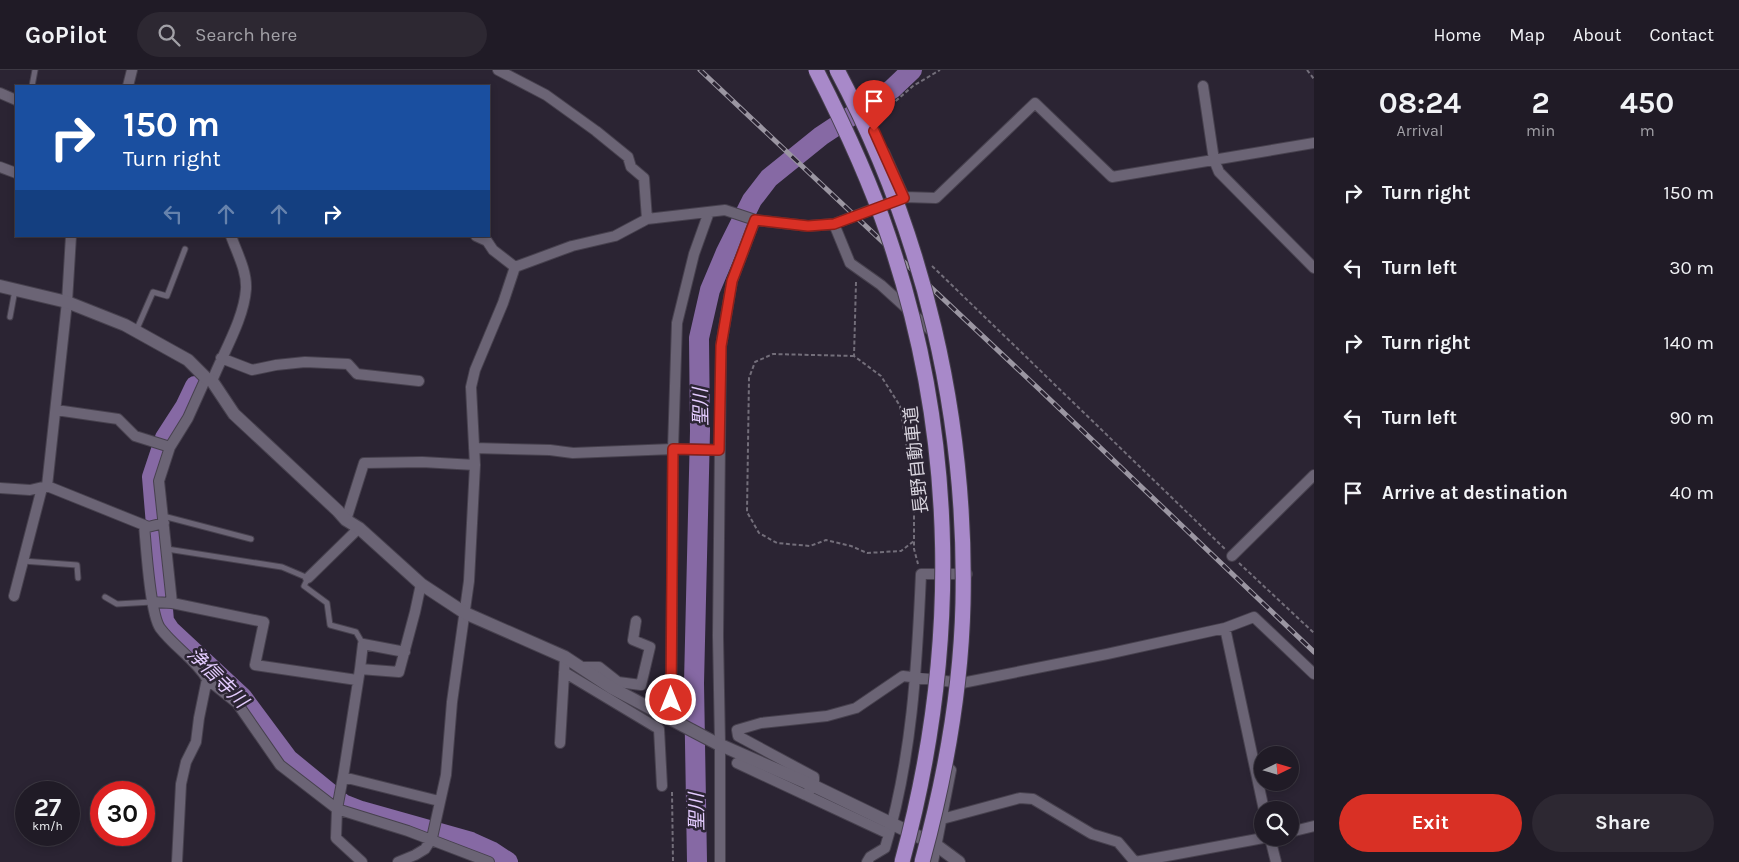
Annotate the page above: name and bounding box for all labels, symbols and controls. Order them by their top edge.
search box [137,12,487,57]
text: GoPilot [25,21,107,49]
icon: search [155,21,183,49]
text: Search here [195,24,297,46]
text: Home [1433,24,1481,46]
text: Map [1509,24,1545,46]
text: About [1573,24,1622,46]
text: Contact [1650,24,1714,46]
pin [853,80,895,131]
text: 08:24 [1379,85,1461,121]
text: 2 [1532,85,1550,121]
text: 450 [1620,85,1674,121]
icon: arrive [860,87,888,115]
text: 150 m [123,104,220,145]
icon: right [40,105,105,170]
text: Arrival [1397,121,1443,140]
text: min [1526,121,1555,140]
text: m [1640,121,1655,140]
text: Turn right [123,146,221,172]
icon: right [1339,179,1367,207]
text: Turn right [1382,182,1471,204]
text: 150 m [1663,182,1714,204]
icon: left [159,200,187,228]
icon: ahead [212,200,240,228]
icon: ahead [265,200,293,228]
icon: right [318,200,346,228]
icon: left [1339,254,1367,282]
text: Turn left [1382,257,1457,279]
text: 30 m [1669,257,1714,279]
icon: right [1339,329,1367,357]
text: Turn right [1382,332,1471,354]
text: 140 m [1664,332,1714,354]
water label: 聖川 [690,386,712,426]
icon: left [1339,404,1367,432]
street label: 長野自動車道 [899,405,933,515]
text: Turn left [1382,407,1457,429]
text: 90 m [1669,407,1714,429]
icon: arrive [1339,479,1367,507]
text: Arrive at destination [1382,482,1568,504]
text: 40 m [1670,482,1714,504]
water label: 浄信寺川 [183,643,253,714]
position arrow [644,673,696,725]
north arrow [1254,746,1299,791]
map controls [1254,746,1299,846]
speed limit sign: 30 [90,781,155,846]
water label: 聖川 [686,791,708,831]
text: 27 [34,793,61,822]
button: Exit [1339,794,1522,852]
button: Share [1532,794,1714,852]
button: search [1254,801,1299,846]
text: km/h [32,819,63,833]

